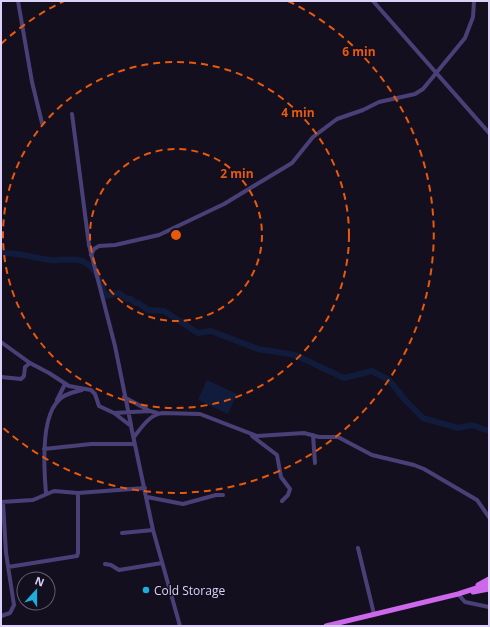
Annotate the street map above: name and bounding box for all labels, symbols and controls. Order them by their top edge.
text: 6 min [342,43,376,60]
text: 4 min [281,104,315,121]
text: 2 min [220,165,254,182]
centre of rings [169,228,183,242]
north arrow [16,571,56,611]
text: N [33,573,47,590]
place label: Cold Storage [154,582,225,599]
marker: Cold Storage [141,585,151,595]

